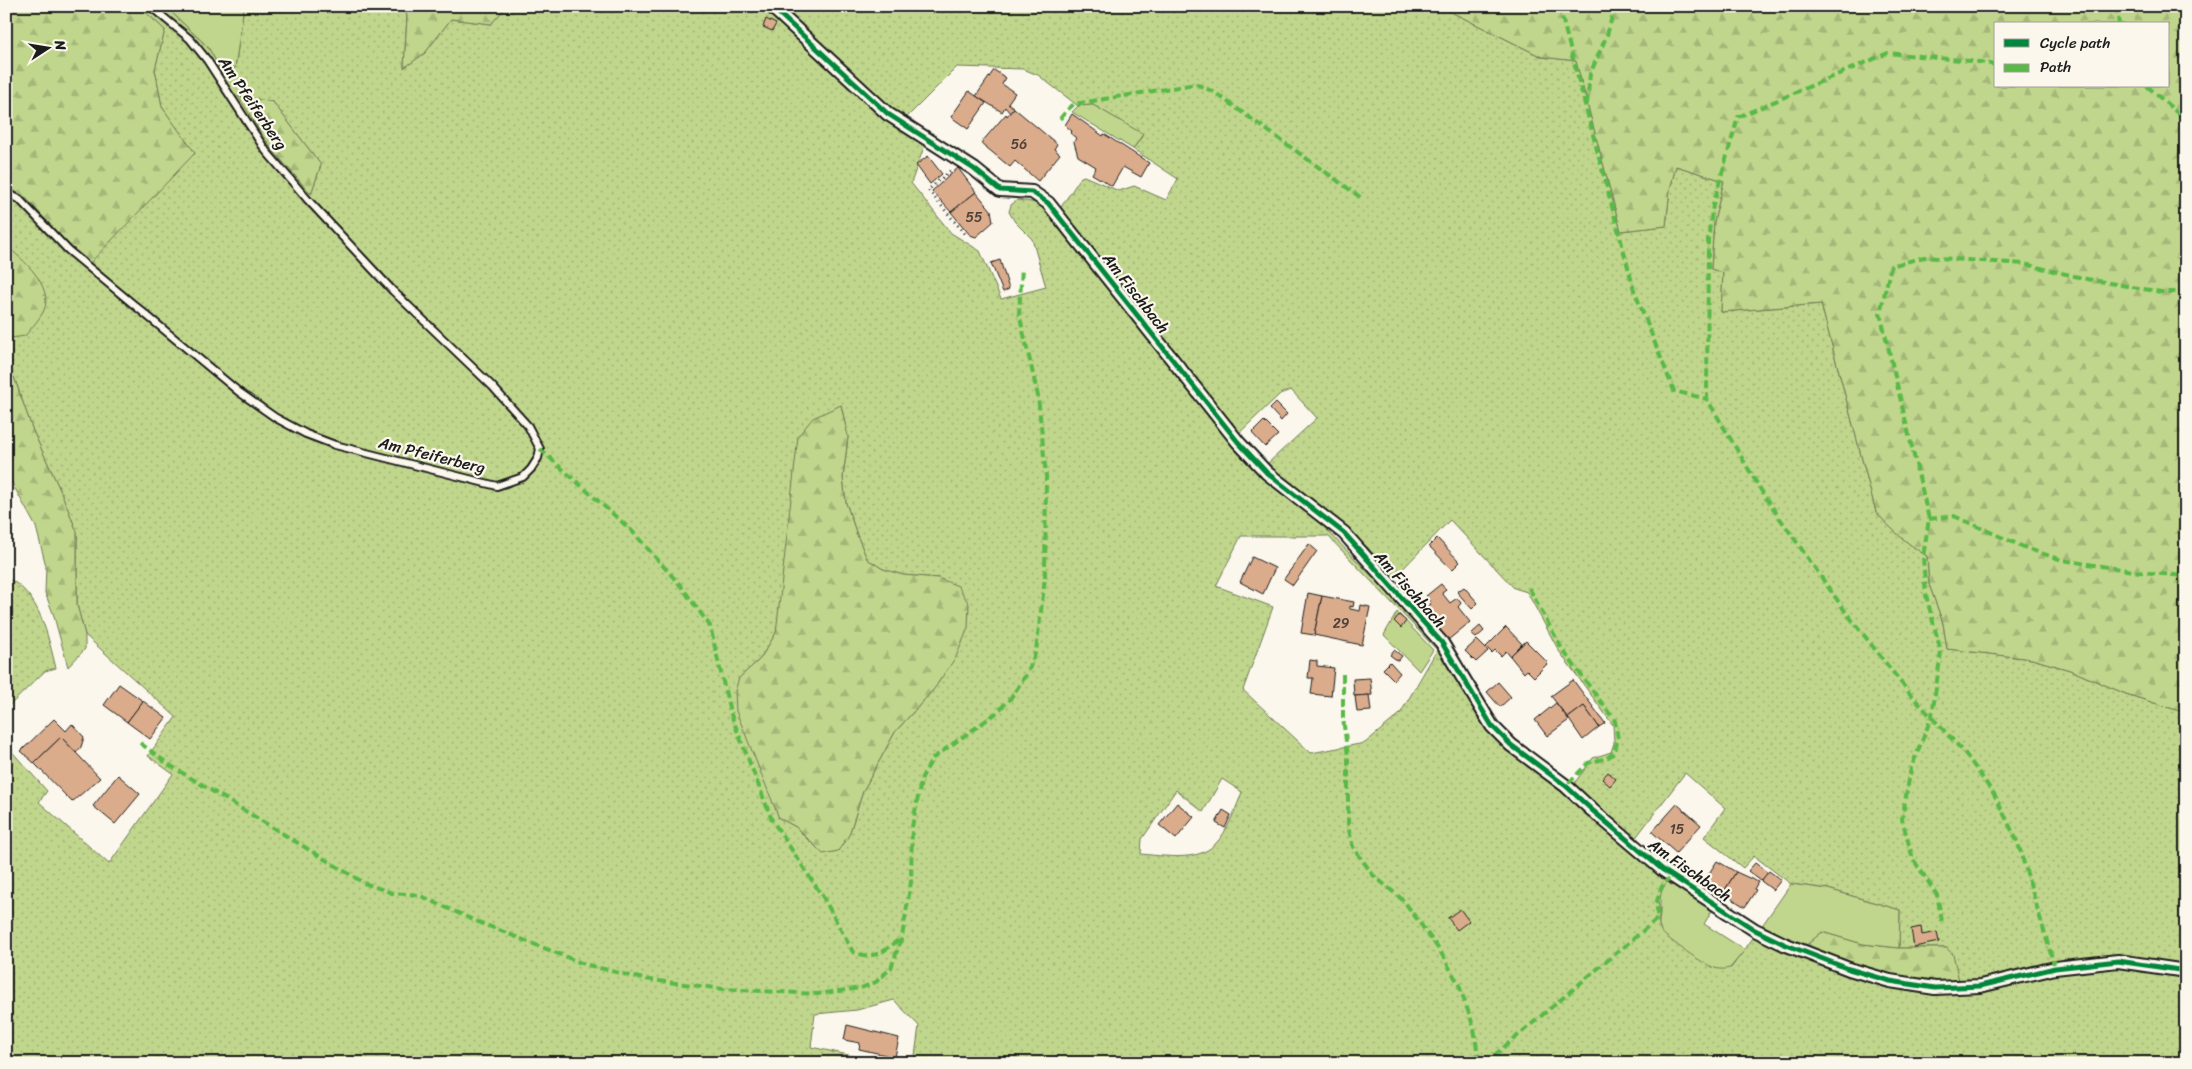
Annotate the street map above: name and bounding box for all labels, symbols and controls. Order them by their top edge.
north arrow [22,22,72,72]
legend [1994,22,2170,88]
text: Cycle path [2040,30,2111,56]
text: N [47,37,74,53]
street label: Am Pfeiferberg [210,49,295,156]
text: Path [2040,54,2071,80]
house number: 56 [1011,132,1027,157]
house number: 55 [965,205,983,230]
street label: Am Fischbach [1094,245,1177,340]
street label: Am Pfeiferberg [375,428,488,482]
street label: Am Fischbach [1366,543,1453,635]
house number: 29 [1333,611,1350,636]
house number: 15 [1670,817,1685,842]
street label: Am Fischbach [1641,830,1738,910]

